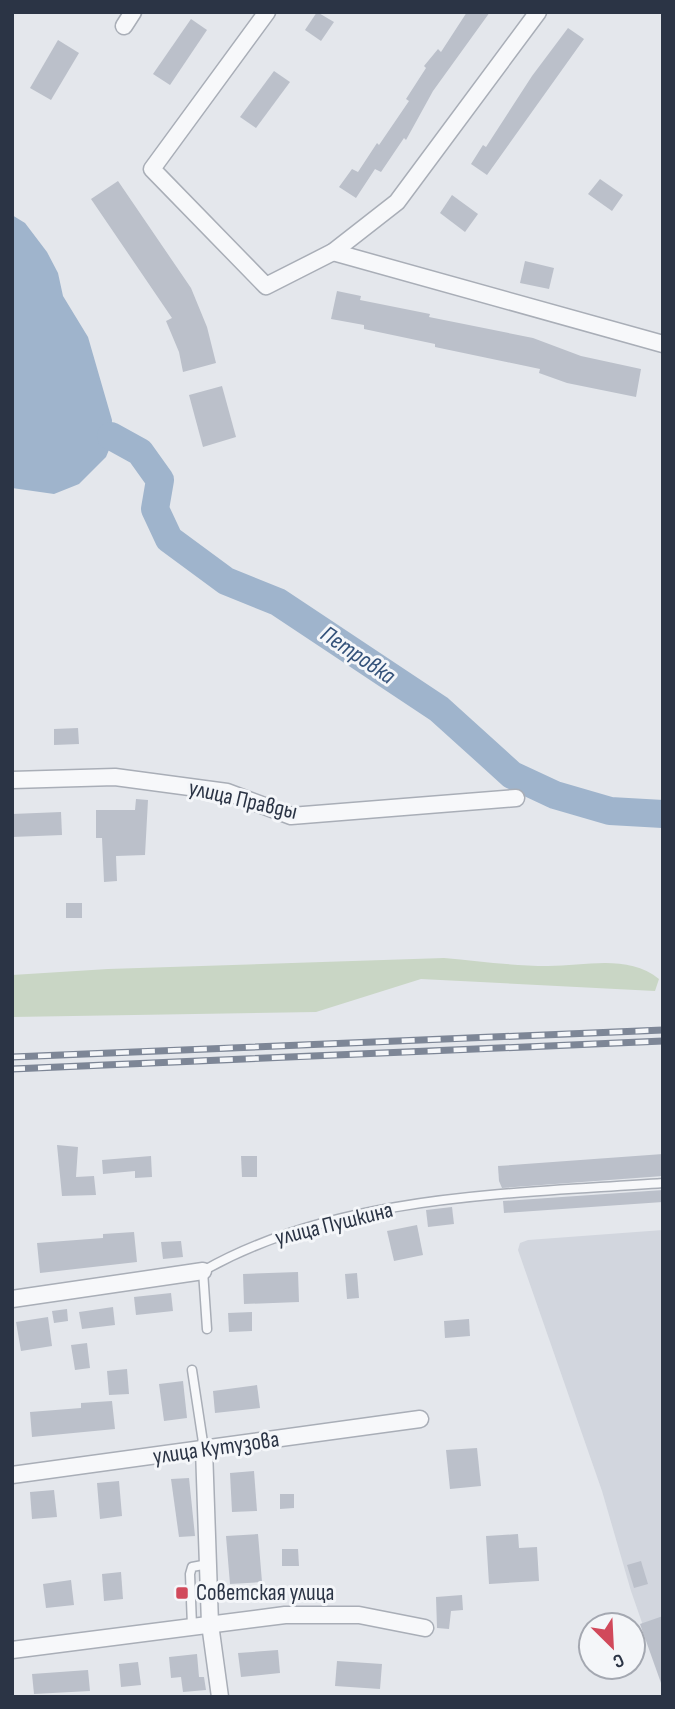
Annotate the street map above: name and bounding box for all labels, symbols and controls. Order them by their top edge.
water label: Петровка [315,619,401,691]
street label: улица Правды [186,774,300,826]
street label: улица Пушкина [272,1196,396,1252]
street label: улица Кутузова [151,1425,281,1471]
place label: Советская улица [196,1579,334,1607]
marker: Советская улица [174,1585,190,1601]
north arrow [577,1611,647,1681]
text: С [609,1648,627,1673]

